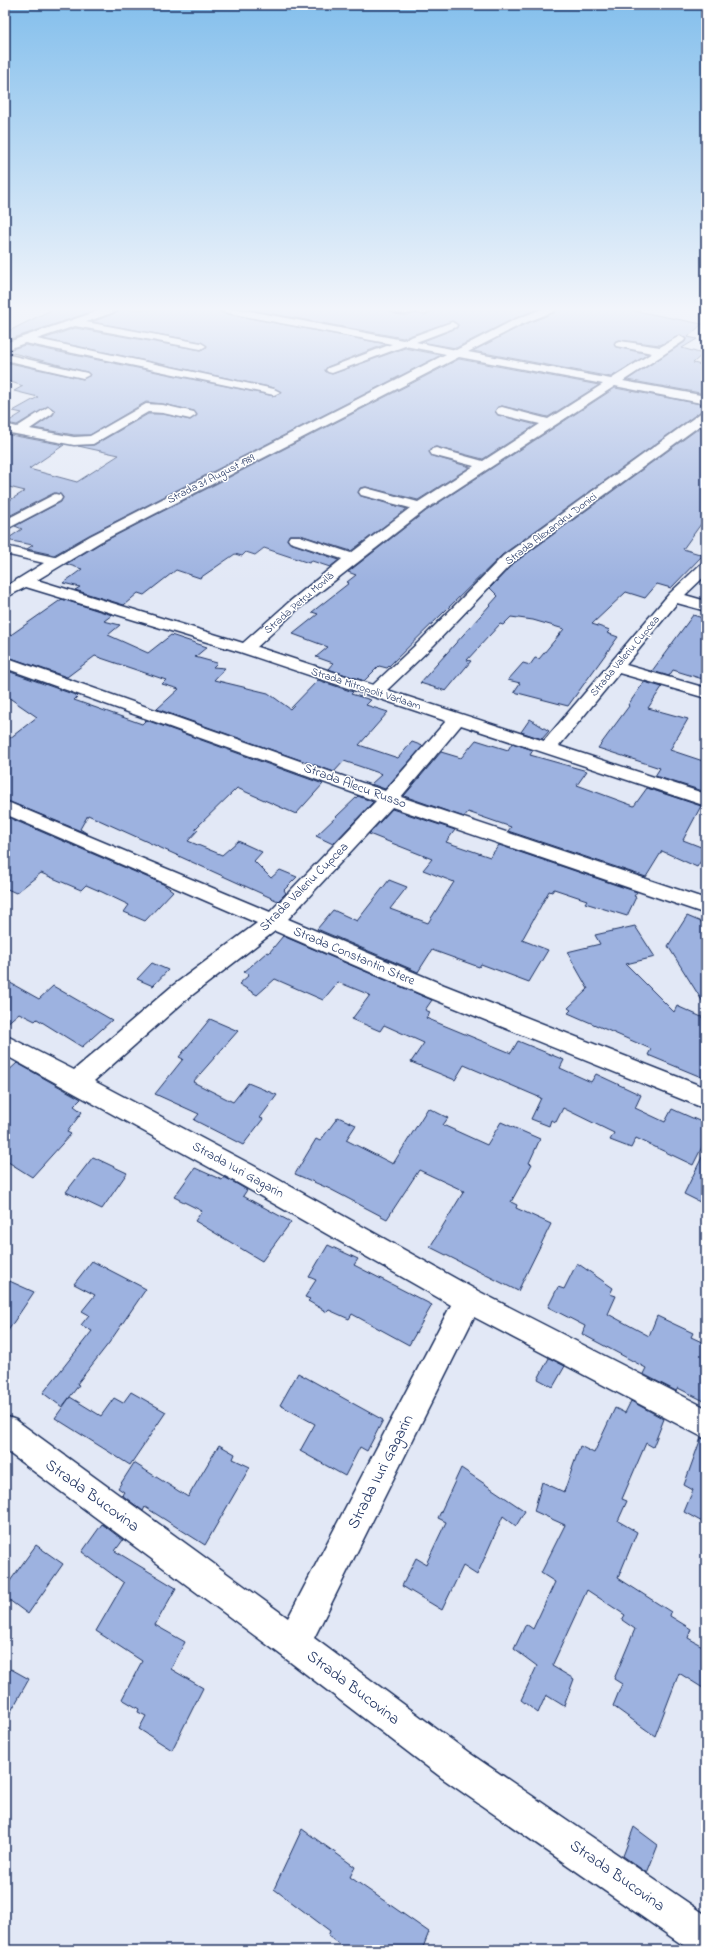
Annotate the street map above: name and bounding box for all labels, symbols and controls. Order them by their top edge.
street label: Strada 31 August 1989 [164,450,259,509]
street label: Strada Alexandru Donici [502,489,600,569]
street label: Strada Petru Movilă [261,568,338,638]
street label: Strada Valeriu Cupcea [586,612,664,700]
street label: Strada Mitropolit Varlaam [309,664,424,715]
street label: Strada Alecu Russo [301,759,409,814]
street label: Strada Valeriu Cupcea [255,838,353,936]
street label: Strada Constantin Stere [290,922,418,990]
street label: Strada Iuri Gagarin [188,1137,287,1204]
street label: Strada Iuri Gagarin [342,1410,420,1534]
street label: Strada Bucovina [40,1453,144,1539]
street label: Strada Bucovina [301,1645,405,1731]
street label: Strada Bucovina [564,1834,670,1918]

